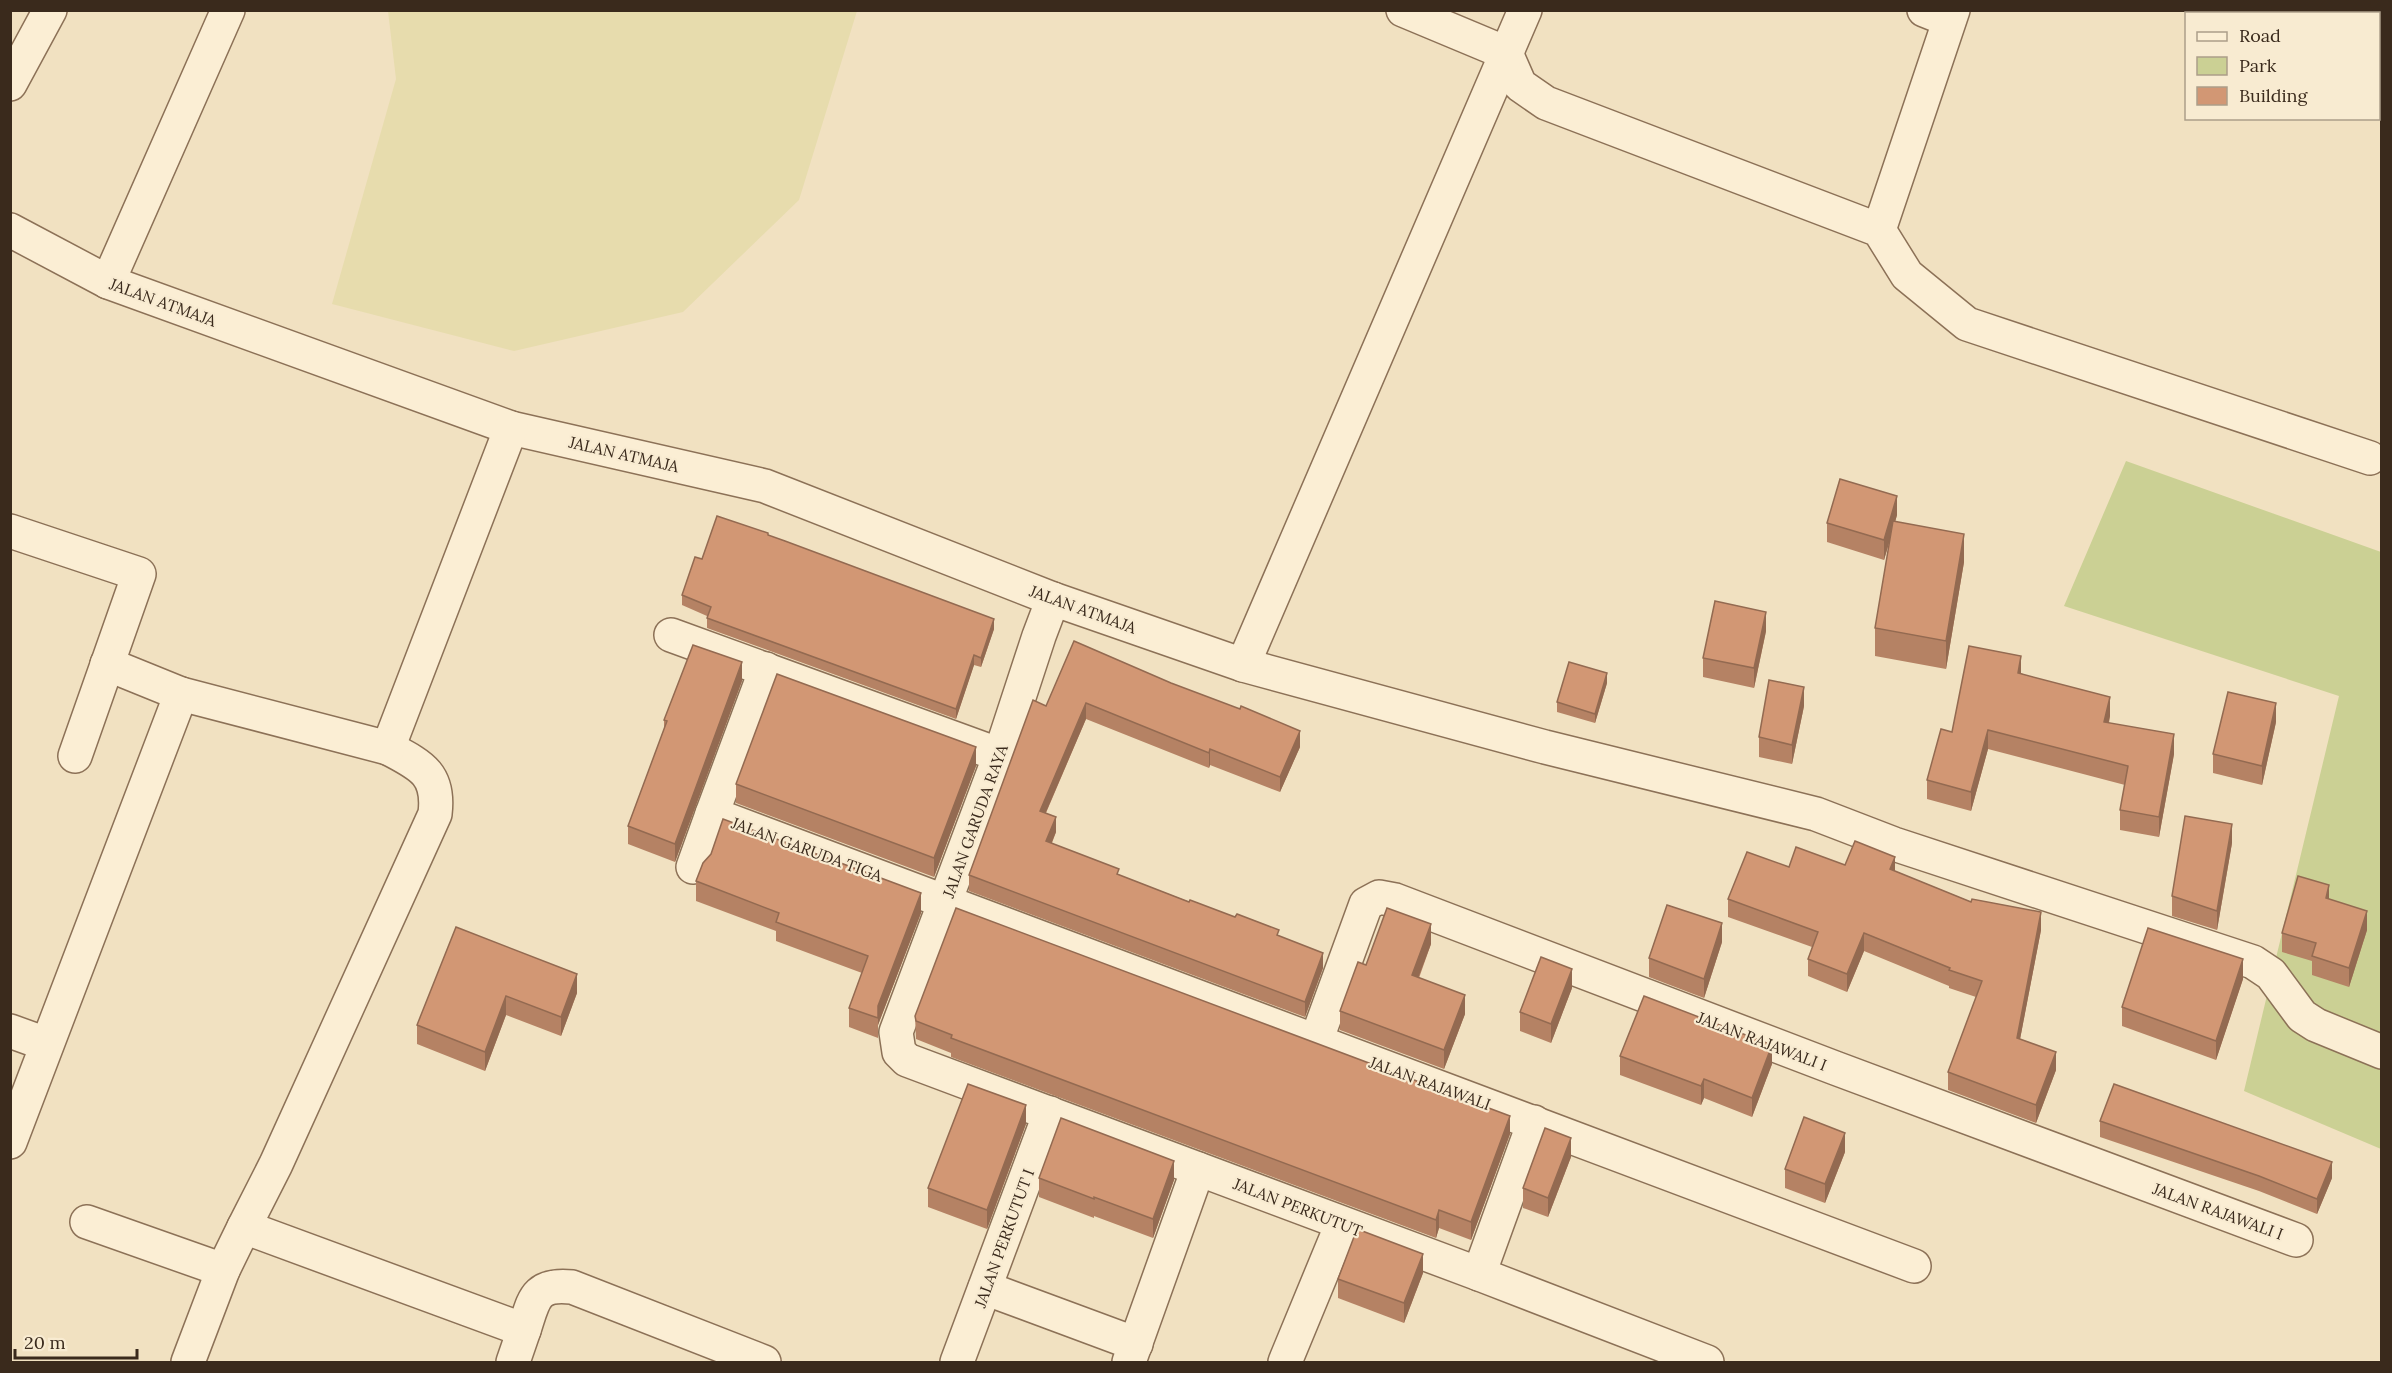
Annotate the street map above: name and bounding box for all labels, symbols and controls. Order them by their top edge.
legend [2185,12,2380,120]
text: Road [2239,24,2281,47]
text: Park [2239,54,2277,77]
text: Building [2239,84,2309,107]
street label: JALAN ATMAJA [106,273,220,331]
street label: JALAN ATMAJA [566,431,682,477]
street label: JALAN ATMAJA [1026,580,1140,638]
street label: JALAN GARUDA RAYA [938,741,1012,901]
street label: JALAN GARUDA TIGA [728,812,886,886]
street label: JALAN RAJAWALI I [1693,1007,1830,1075]
street label: JALAN RAJAWALI [1366,1051,1493,1114]
street label: JALAN PERKUTUT I [969,1166,1038,1311]
street label: JALAN PERKUTUT [1230,1173,1365,1241]
street label: JALAN RAJAWALI I [2149,1178,2286,1244]
scale bar [15,1322,136,1360]
text: 20 m [24,1331,66,1354]

